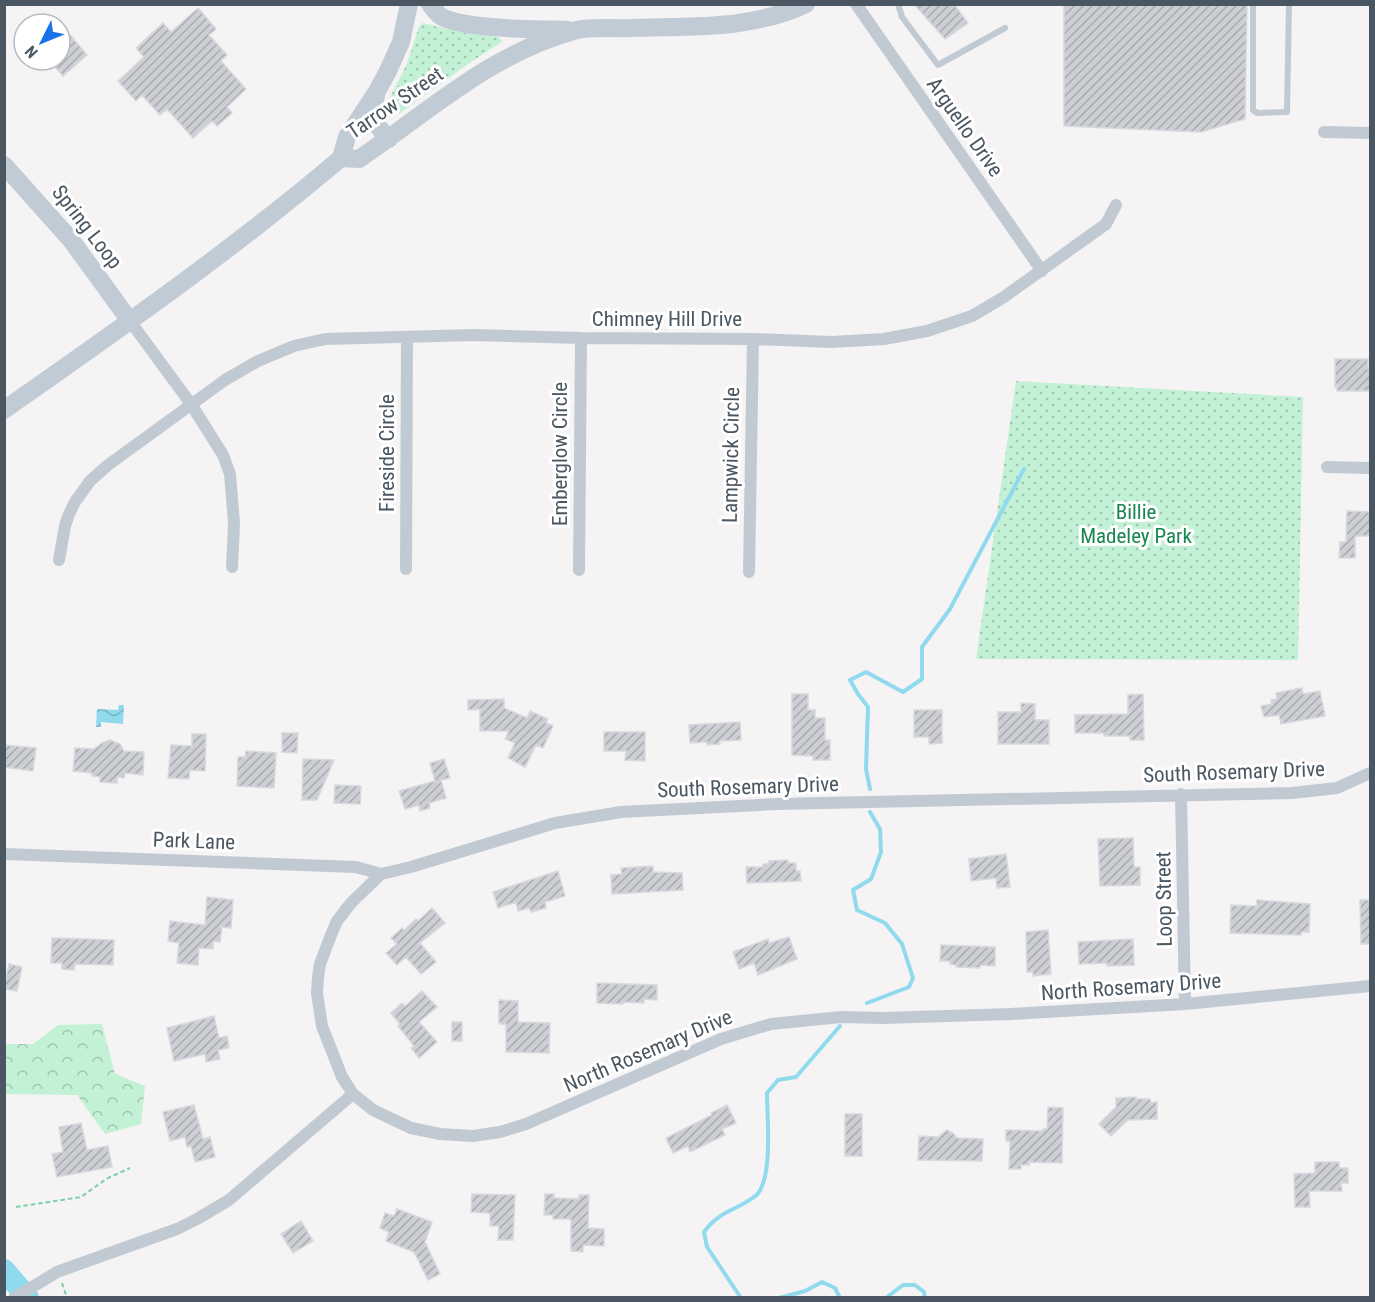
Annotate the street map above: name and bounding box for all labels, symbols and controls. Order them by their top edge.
north arrow [12,12,72,72]
text: N [21,42,42,62]
street label: Tarrow Street [342,62,448,144]
street label: Arguello Drive [922,73,1008,181]
street label: Spring Loop [47,181,127,273]
street label: Chimney Hill Drive [592,307,742,331]
street label: Emberglow Circle [548,382,572,526]
street label: Lampwick Circle [718,387,744,523]
street label: Fireside Circle [375,394,399,512]
park label: Billie Madeley Park [1080,500,1192,548]
street label: South Rosemary Drive [1143,757,1325,787]
street label: South Rosemary Drive [657,772,839,802]
street label: Park Lane [152,828,236,854]
street label: Loop Street [1151,851,1177,947]
street label: North Rosemary Drive [1040,969,1222,1005]
street label: North Rosemary Drive [560,1005,736,1097]

